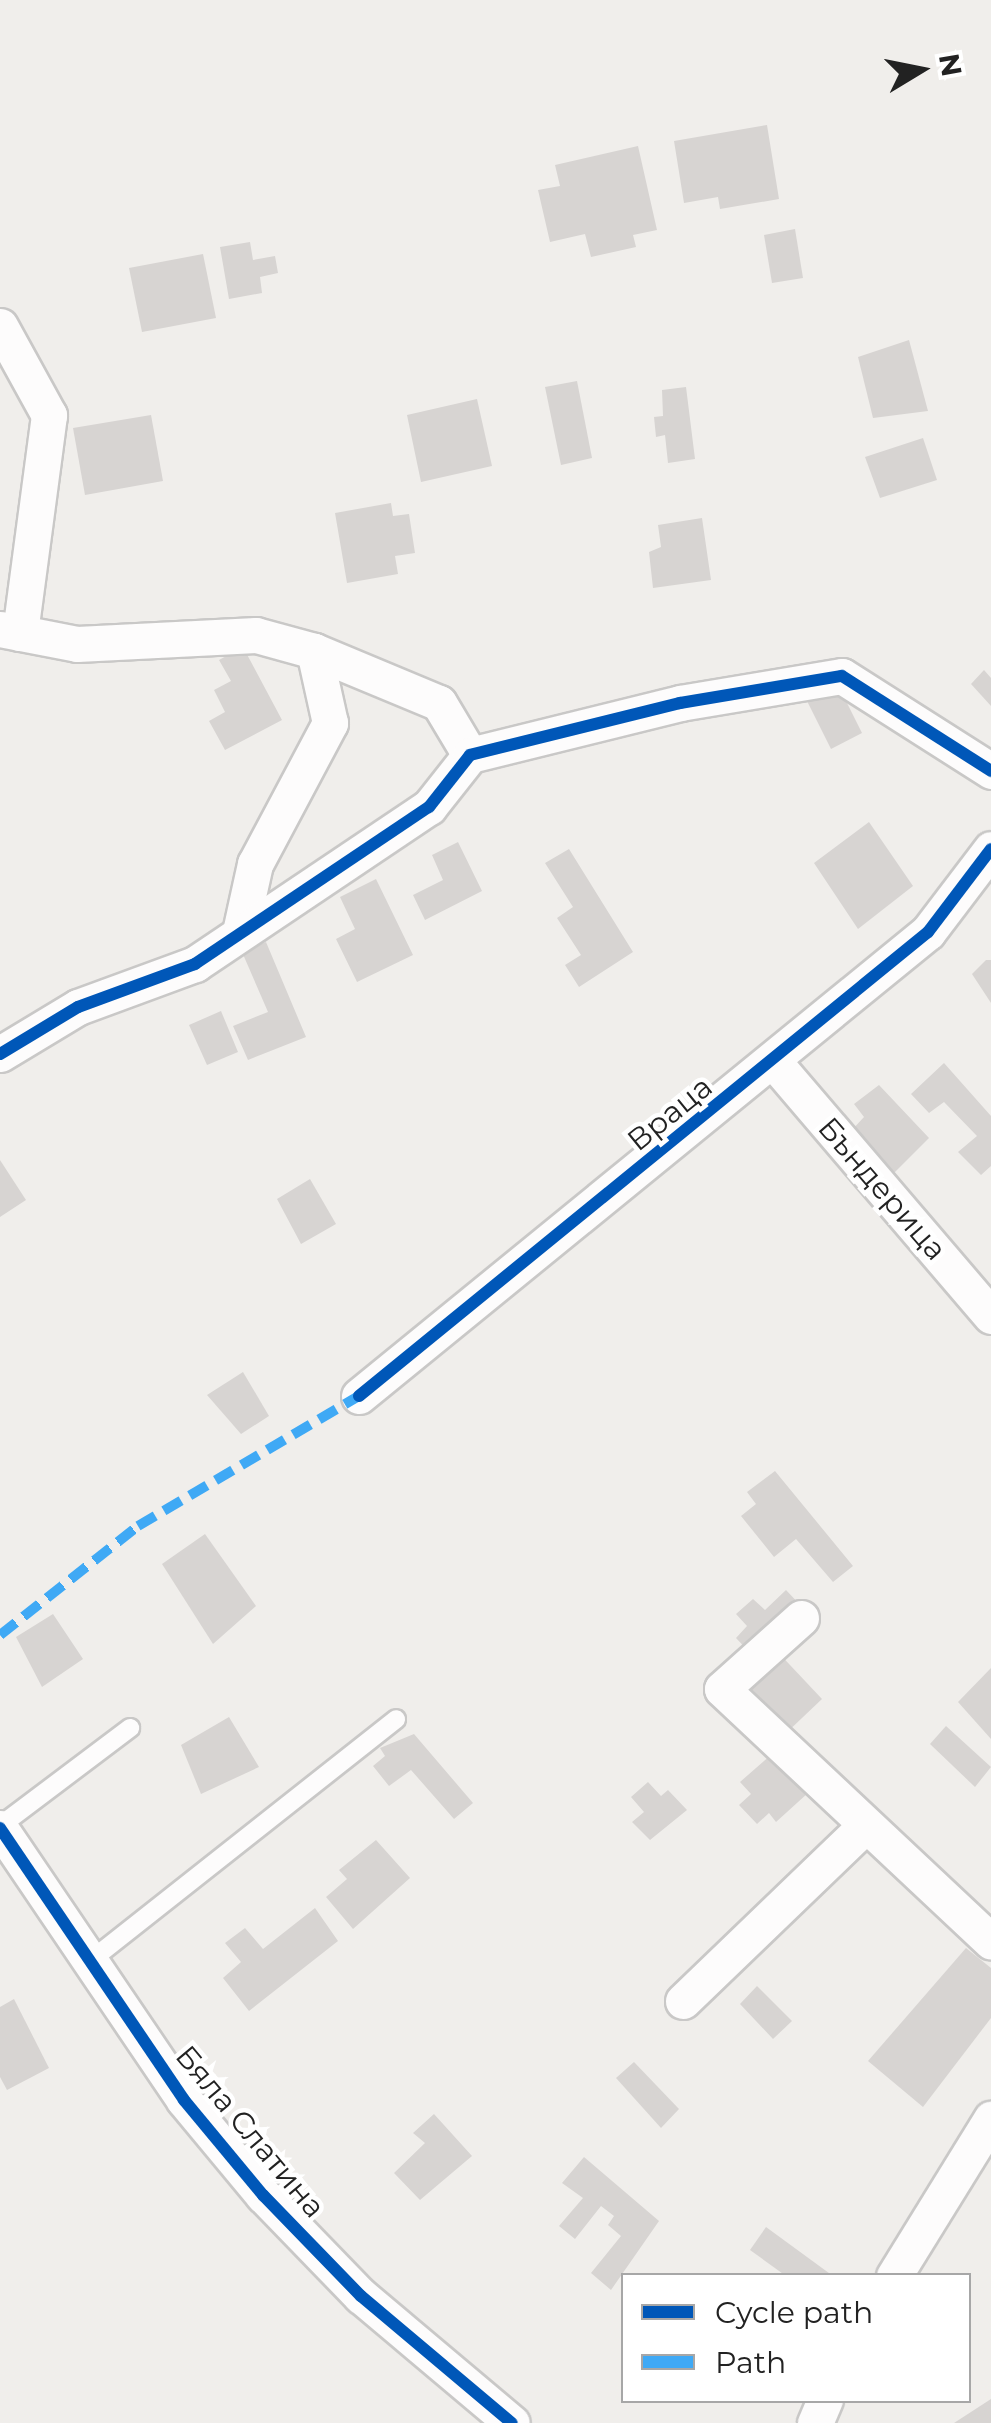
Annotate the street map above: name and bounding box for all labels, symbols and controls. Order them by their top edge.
north arrow [871,20,971,120]
text: N [932,51,969,79]
street label: Враца [620,1069,720,1159]
street label: Бъндерица [810,1110,954,1268]
street label: Бяла Слатина [168,2039,332,2225]
legend [621,2273,971,2403]
text: Cycle path [715,2294,873,2331]
text: Path [715,2344,786,2381]

